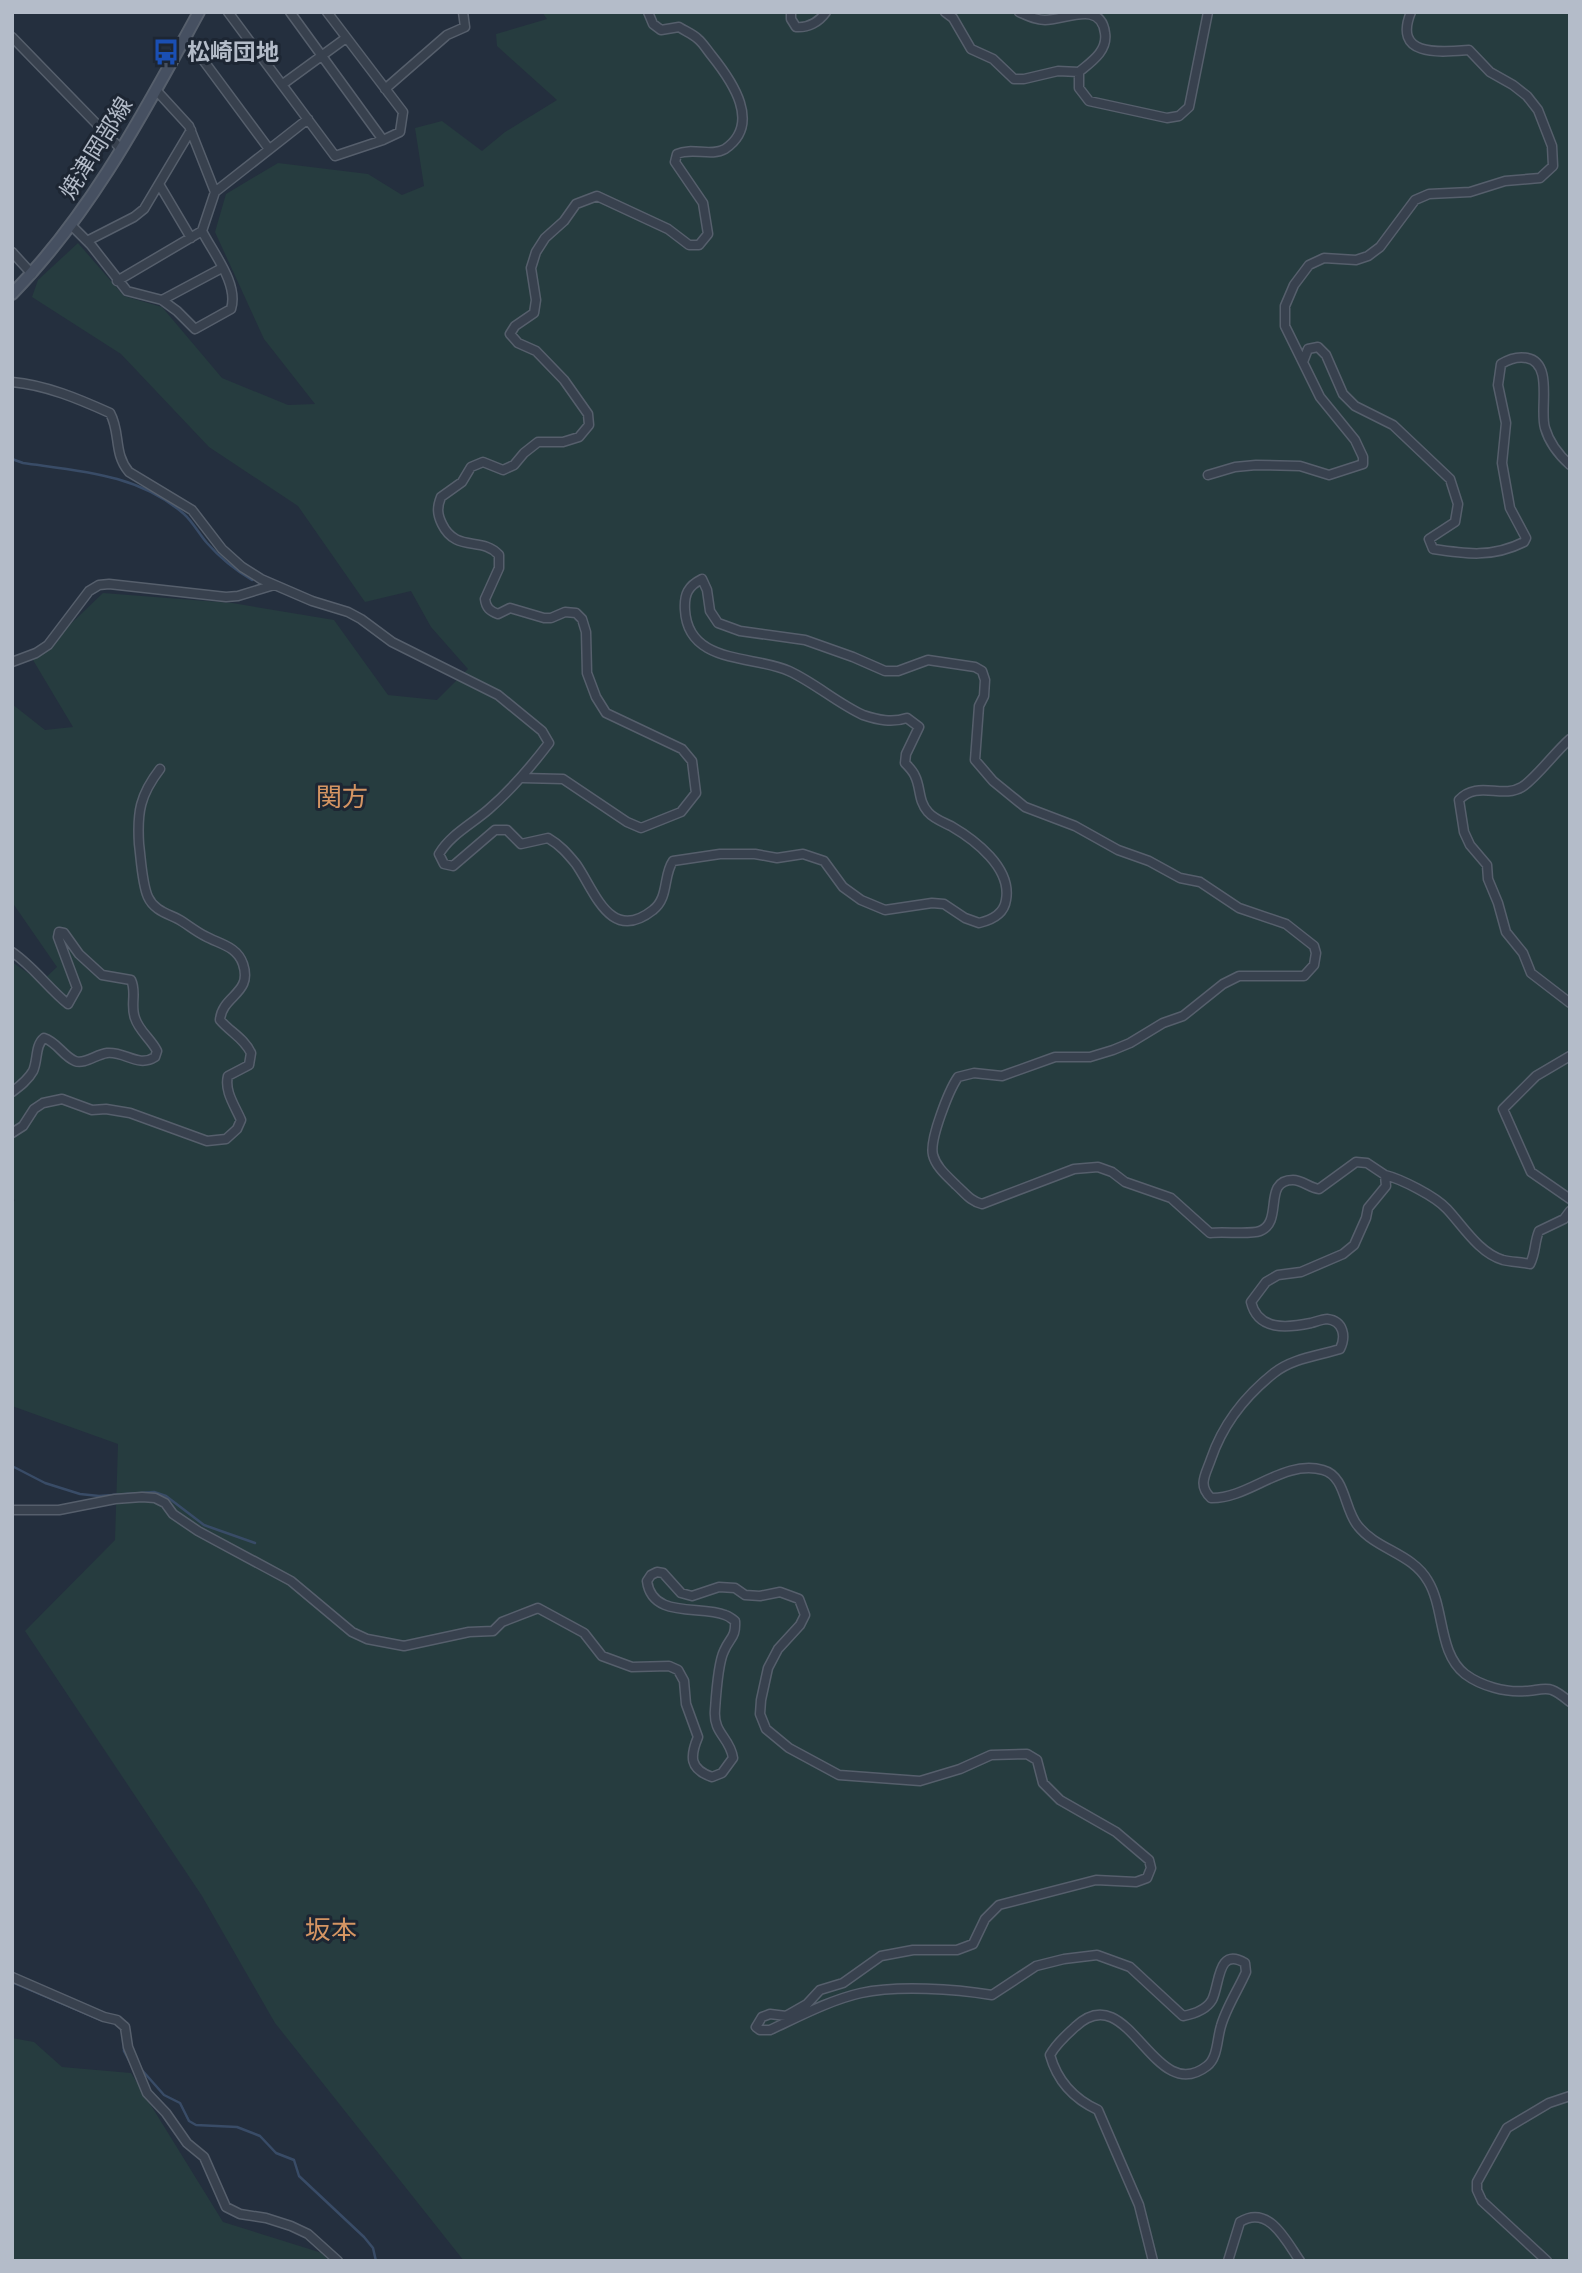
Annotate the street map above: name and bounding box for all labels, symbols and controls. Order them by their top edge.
bus stop icon: 松崎団地 [151,37,181,67]
place label: 松崎団地 [187,37,279,67]
street label: 焼津岡部線 [53,91,139,205]
district label: 関方 [316,780,368,814]
district label: 坂本 [305,1913,357,1947]

